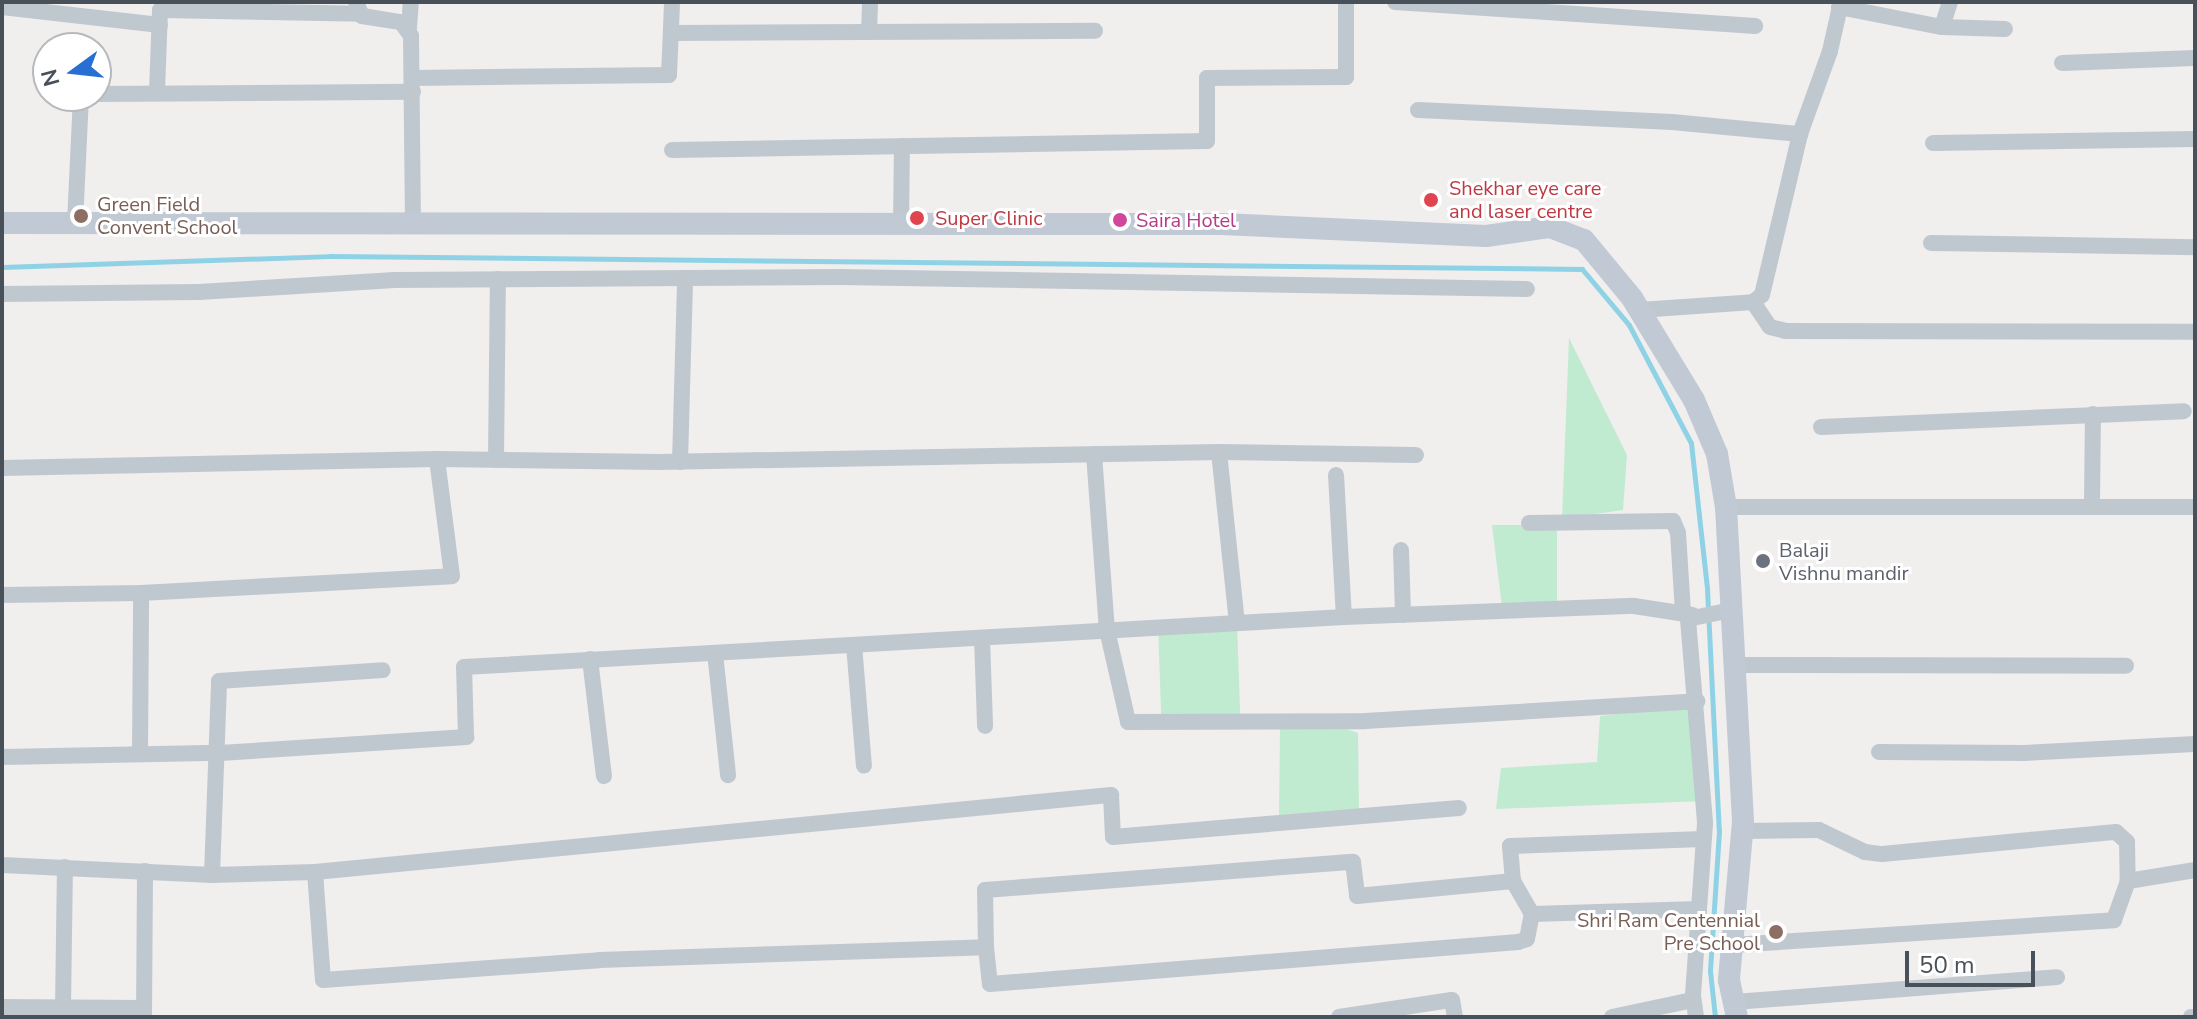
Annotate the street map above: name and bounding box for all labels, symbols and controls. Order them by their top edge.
north arrow [32,32,112,112]
text: N [34,66,67,90]
place label: Shekhar eye care and laser centre [1449,176,1601,223]
marker: Shekhar eye care and laser centre [1420,189,1442,211]
place label: Green Field Convent School [97,192,238,239]
place label: Super Clinic [935,206,1042,230]
marker: Green Field Convent School [72,207,90,225]
marker: Super Clinic [906,207,928,229]
place label: Saira Hotel [1136,208,1236,232]
marker: Saira Hotel [1111,211,1129,229]
place label: Balaji Vishnu mandir [1779,538,1909,585]
marker: Balaji Vishnu mandir [1754,552,1772,570]
place label: Shri Ram Centennial Pre School [1577,908,1760,955]
marker: Shri Ram Centennial Pre School [1767,923,1785,941]
scale bar [1909,935,2039,985]
text: 50 m [1919,949,1975,981]

